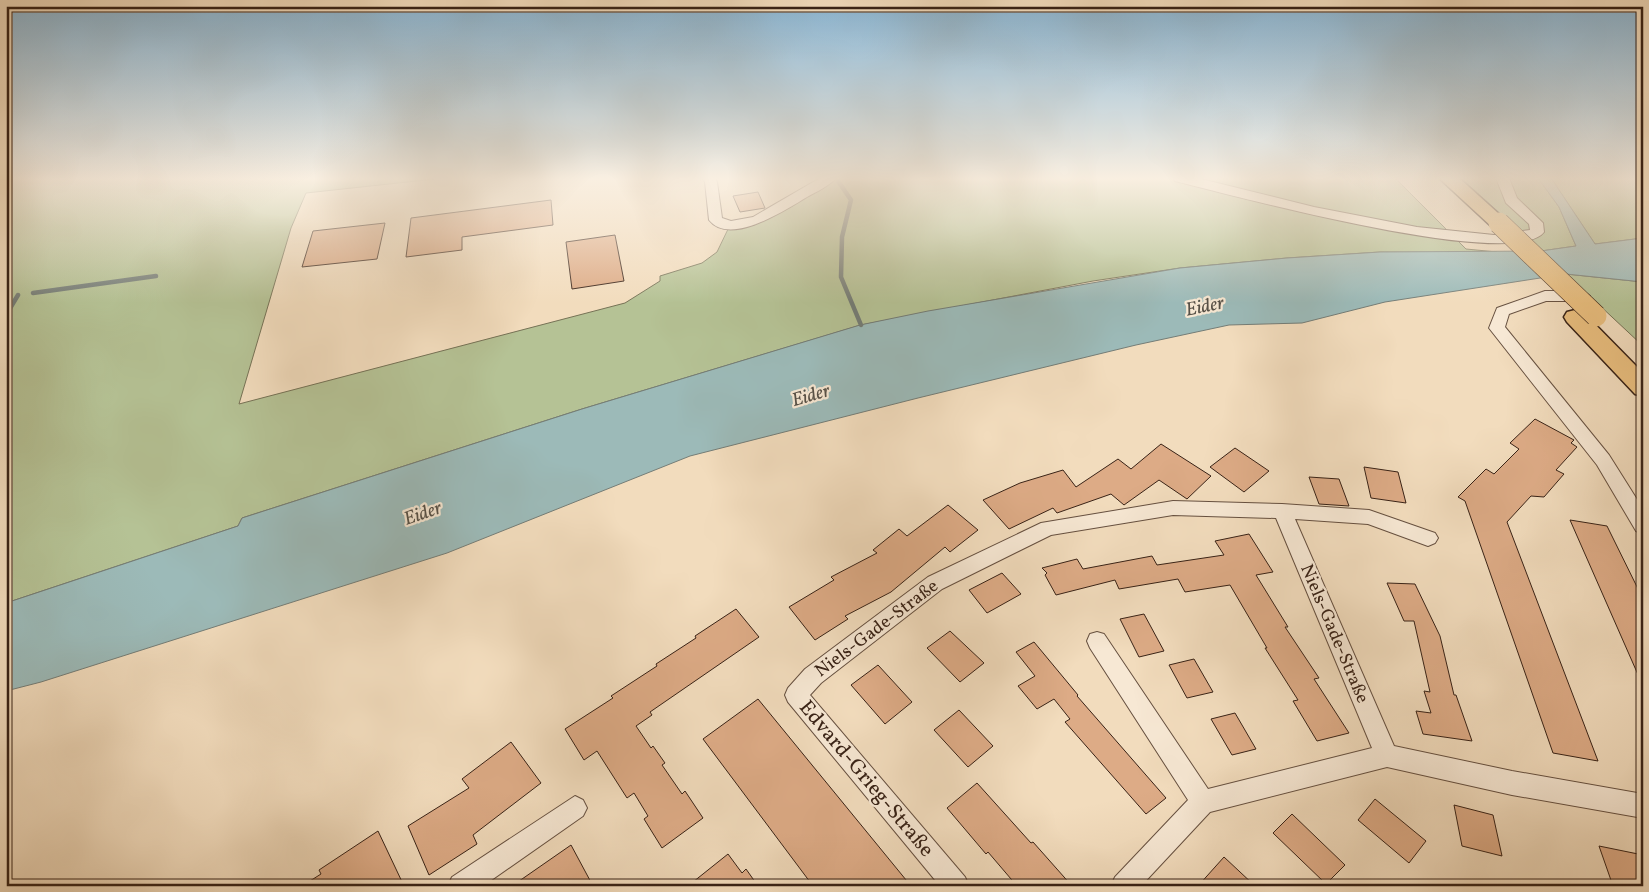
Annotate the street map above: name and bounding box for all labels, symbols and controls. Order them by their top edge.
water label: Eider [1183,290,1227,323]
water label: Eider [789,378,834,414]
water label: Eider [400,495,446,533]
street label: Niels-Gade-Straße [1293,561,1375,707]
street label: Niels-Gade-Straße [810,574,944,684]
street label: Edvard-Grieg-Straße [792,694,940,864]

